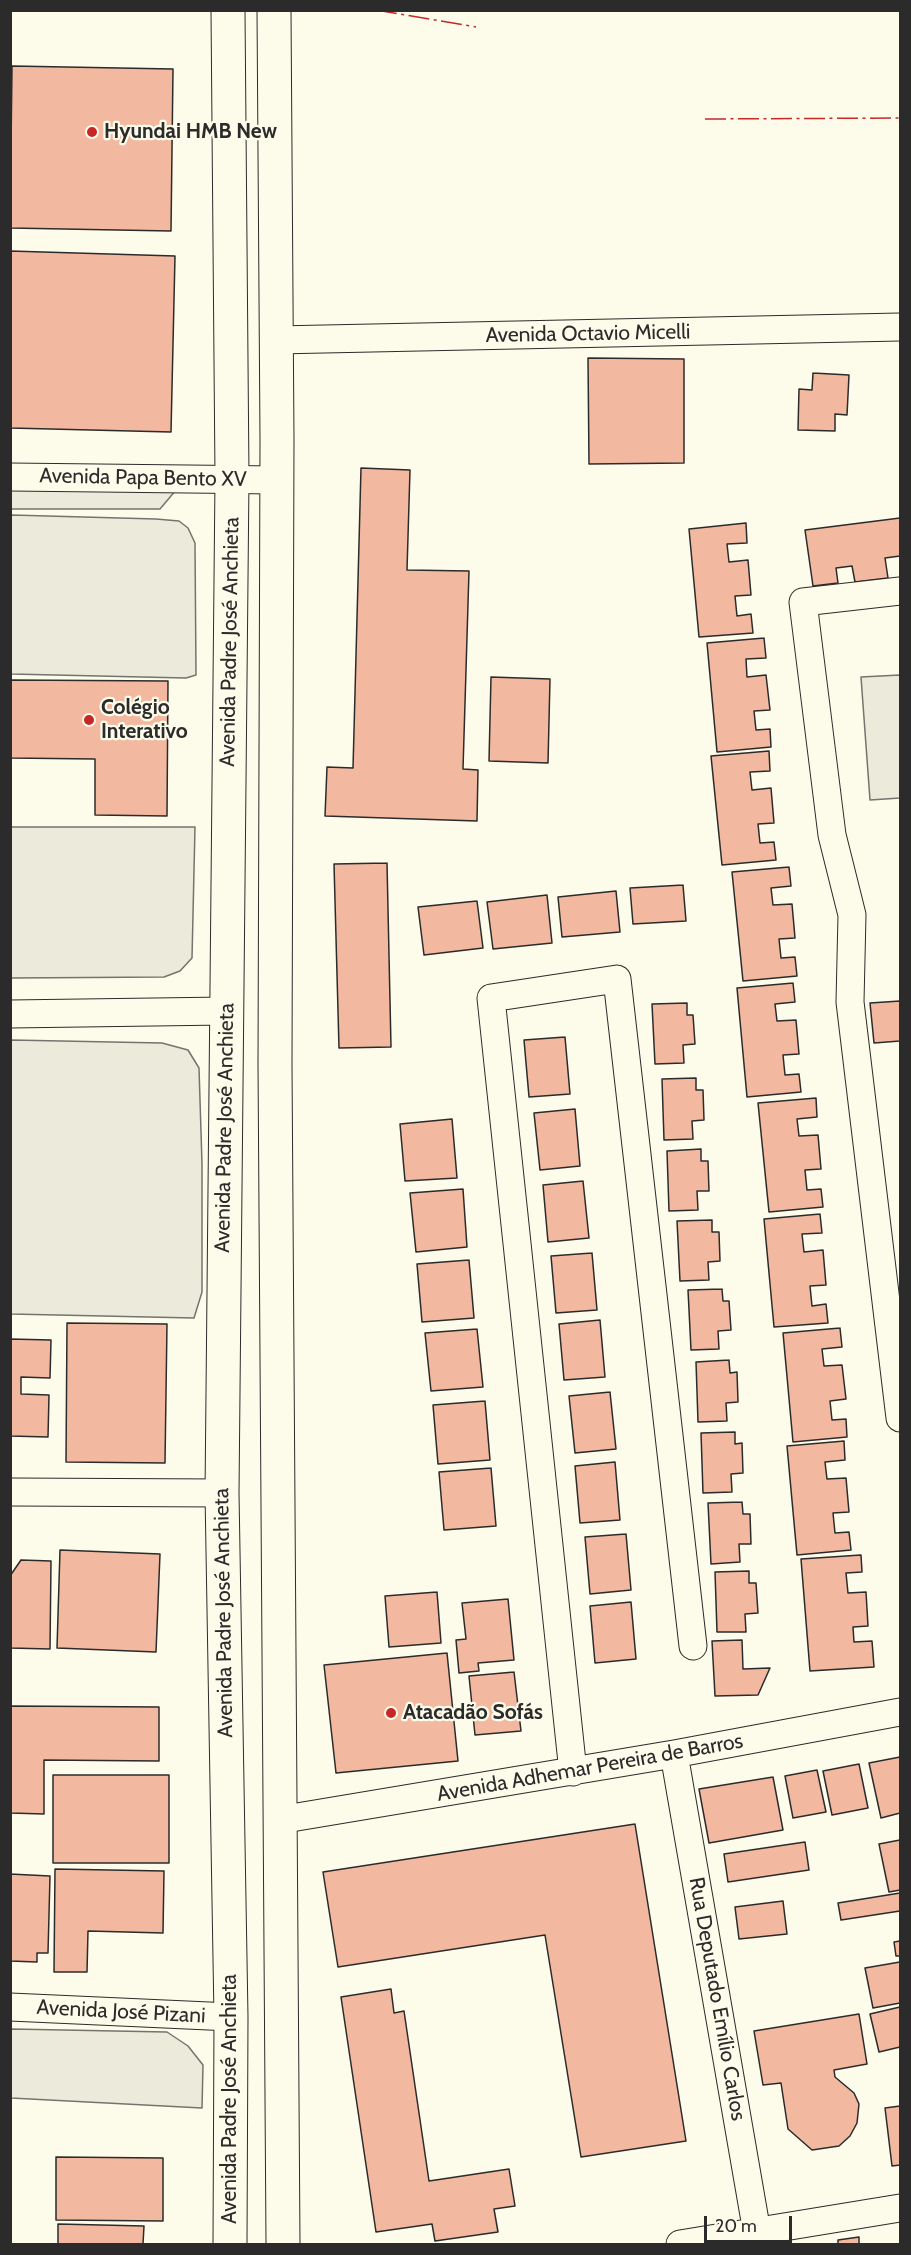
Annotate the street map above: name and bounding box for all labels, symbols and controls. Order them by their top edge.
place label: Hyundai HMB New [104,119,277,145]
marker: Hyundai HMB New [85,125,99,139]
street label: Avenida Octavio Micelli [485,320,691,348]
street label: Avenida Papa Bento XV [39,464,247,492]
street label: Avenida Padre José Anchieta [215,517,245,767]
place label: Colégio Interativo [101,695,188,745]
marker: Colégio Interativo [82,713,96,727]
street label: Avenida Padre José Anchieta [210,1003,240,1253]
street label: Avenida Padre José Anchieta [209,1488,239,1738]
place label: Atacadão Sofás [403,1700,543,1726]
marker: Atacadão Sofás [384,1706,398,1720]
street label: Avenida Adhemar Pereira de Barros [435,1729,745,1807]
street label: Rua Deputado Emílio Carlos [683,1875,751,2123]
street label: Avenida Padre José Anchieta [217,1974,243,2224]
street label: Avenida José Pizani [36,1995,206,2029]
scale bar [707,2204,796,2242]
text: 20 m [715,2215,757,2237]

